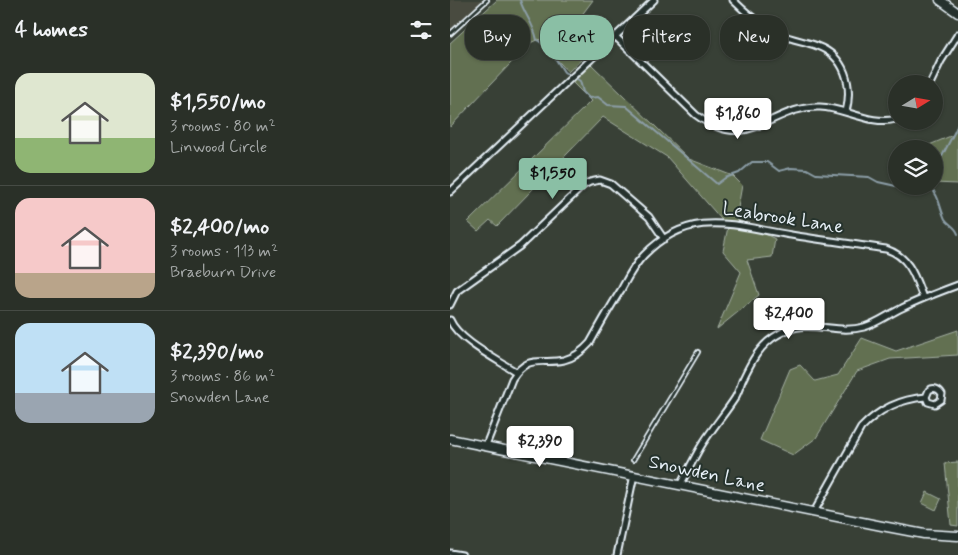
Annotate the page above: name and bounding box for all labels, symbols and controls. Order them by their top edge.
chip: Buy [465,15,530,60]
chip: Rent [540,15,614,60]
chip: Filters [624,15,710,60]
chip: New [720,15,788,60]
text: 4 homes [15,16,88,44]
icon: filters [407,16,435,44]
north arrow [888,75,942,130]
map controls [888,75,943,195]
text: $1,550/mo [170,88,266,116]
icon: home [55,93,115,153]
pin: $1,860 [697,98,779,140]
text: $1,860 [715,103,761,124]
text: 3 rooms · 80 m² [170,116,276,137]
text: Linwood Circle [170,137,267,158]
button: layers [888,140,943,195]
pin: $1,550 [512,158,594,200]
text: $1,550 [530,163,576,184]
street label: Leabrook Lane [721,196,845,240]
text: $2,400/mo [170,213,269,241]
icon: home [55,218,115,278]
text: 3 rooms · 113 m² [170,241,278,262]
text: Braeburn Drive [170,262,276,283]
pin: $2,400 [748,298,830,340]
text: $2,400 [765,303,814,324]
text: $2,390/mo [170,338,264,366]
icon: home [55,343,115,403]
text: 3 rooms · 86 m² [170,366,275,387]
text: Snowden Lane [170,387,270,408]
pin: $2,390 [499,426,581,468]
text: $2,390 [518,431,562,452]
street label: Snowden Lane [646,449,768,499]

